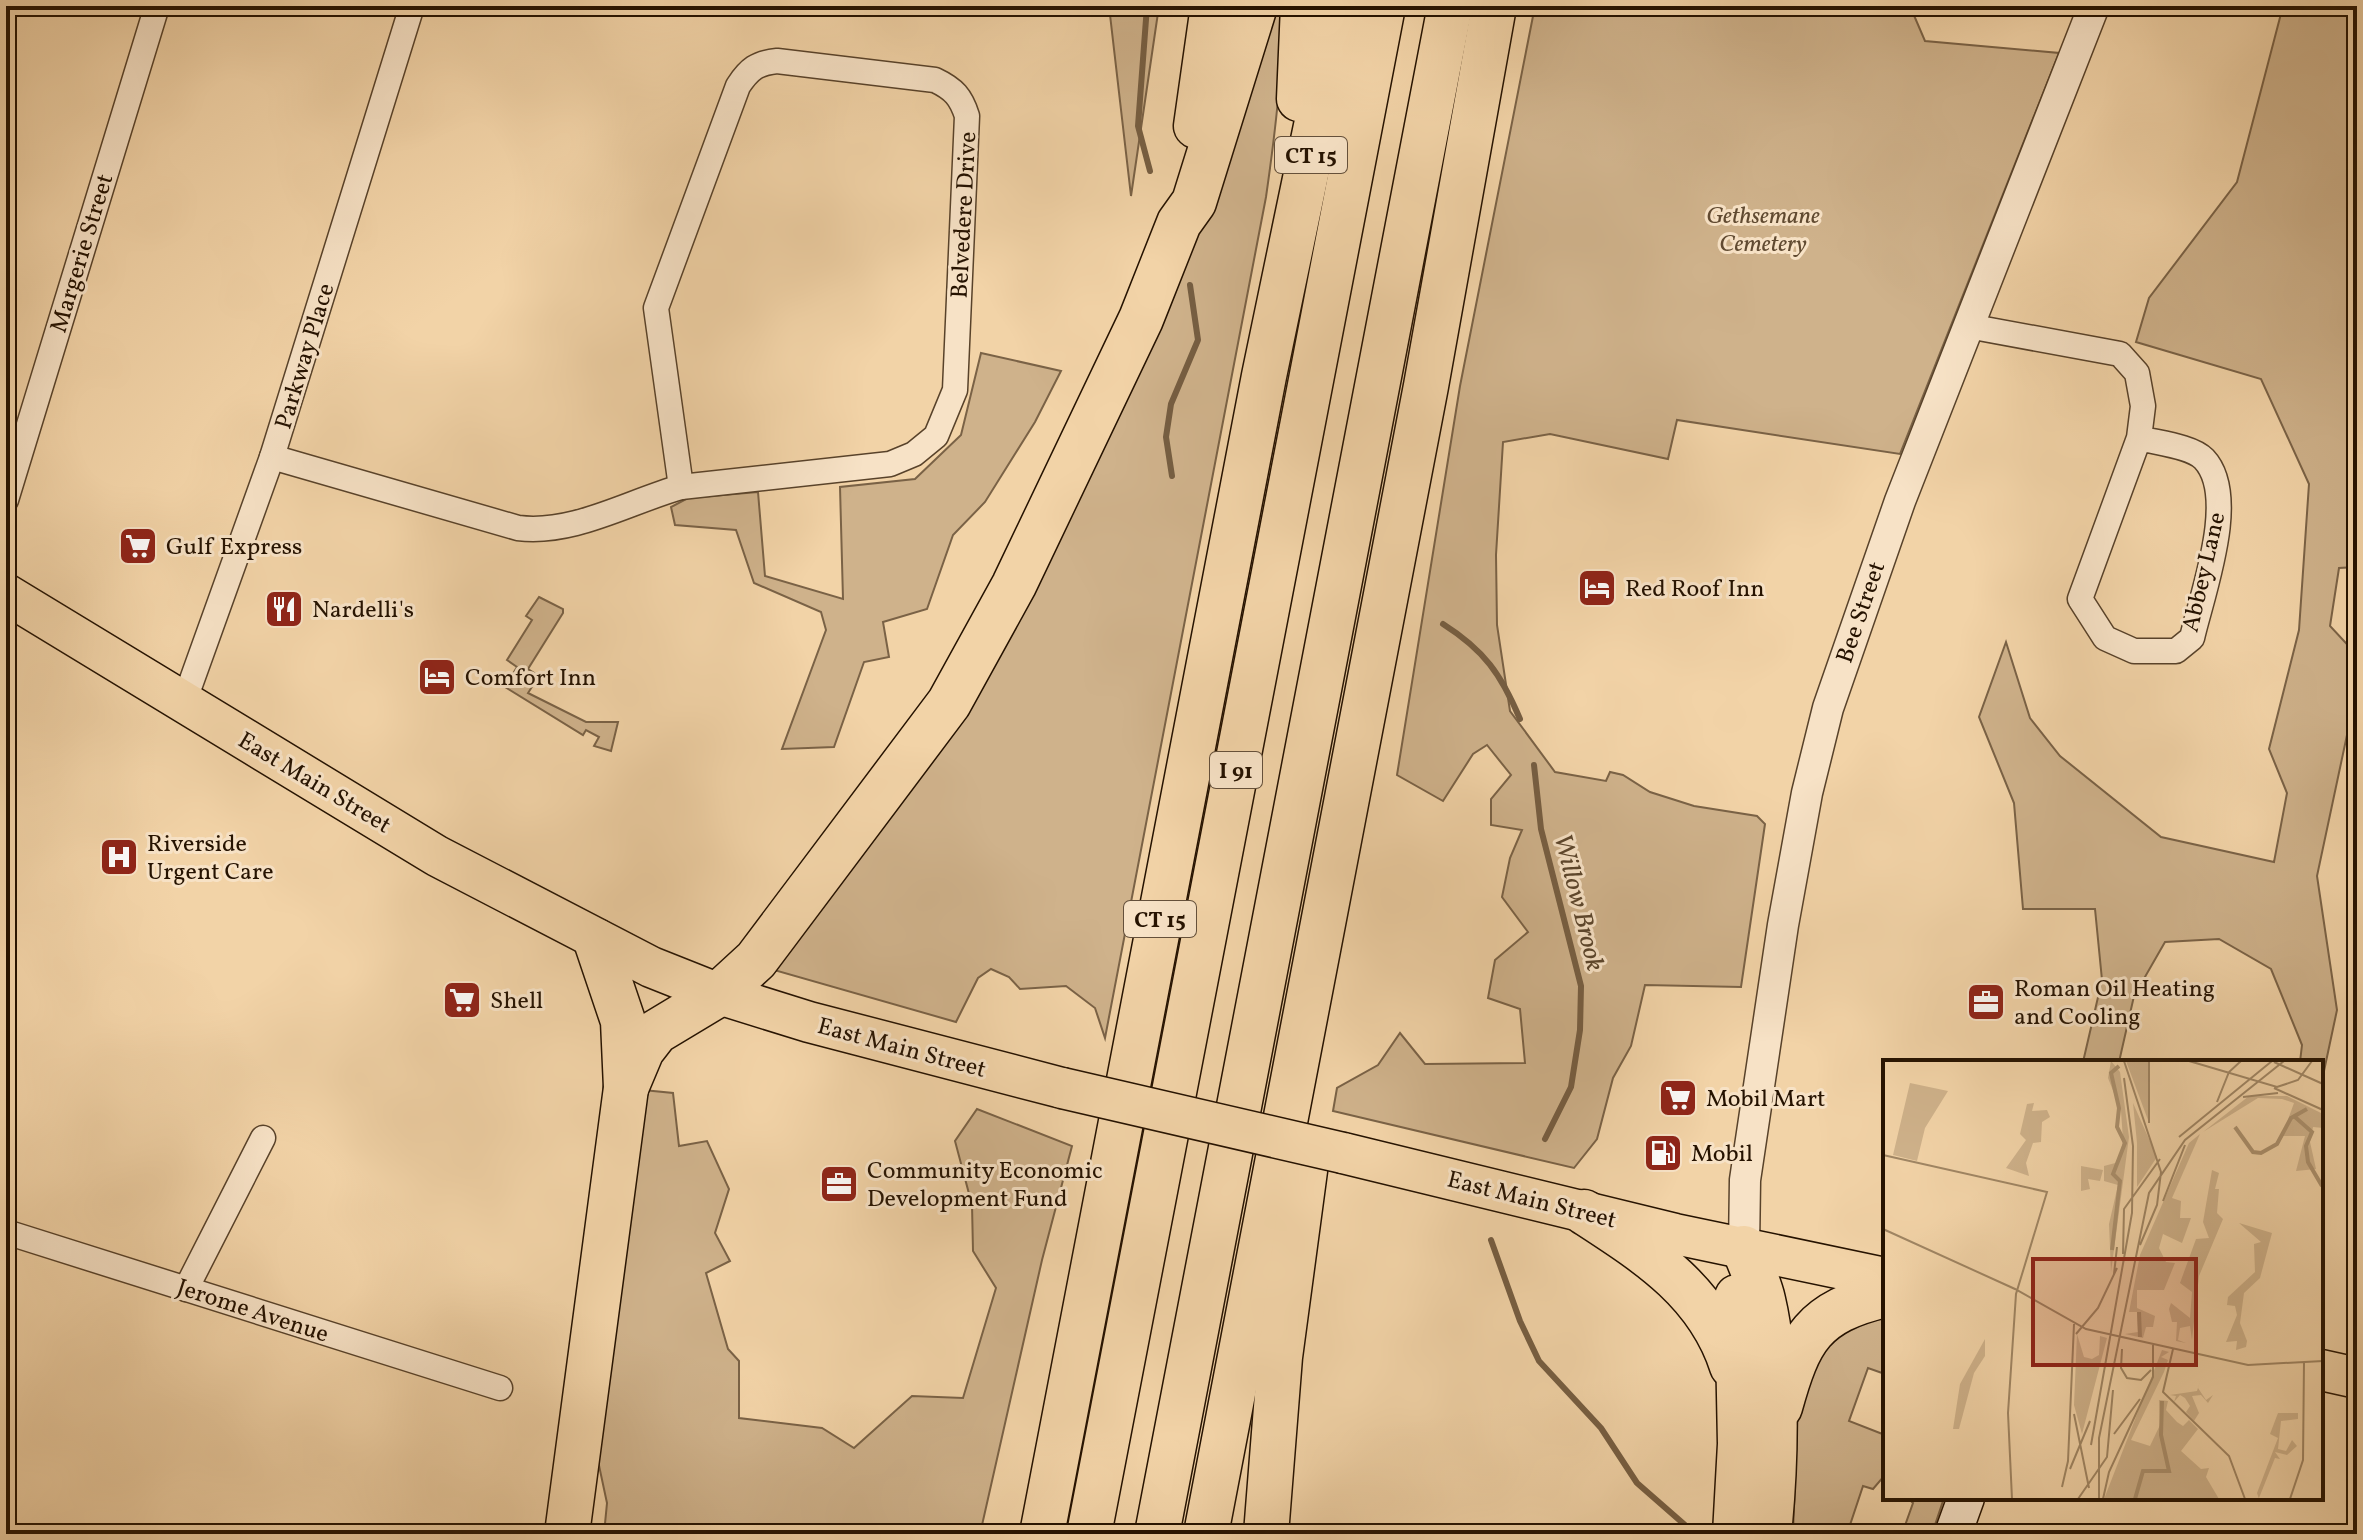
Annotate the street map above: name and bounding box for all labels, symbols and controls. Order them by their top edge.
street label: Belvedere Drive [944,131,986,299]
road number: CT 15 [1275,137,1347,173]
street label: Margerie Street [43,170,123,337]
park label: Gethsemane Cemetery [1706,200,1820,262]
street label: Parkway Place [268,279,344,434]
street label: Abbey Lane [2175,509,2235,636]
supermarket icon: Gulf Express [117,525,159,567]
place label: Gulf Express [166,531,302,565]
street label: Bee Street [1829,557,1895,668]
hotel icon: Red Roof Inn [1576,567,1618,609]
place label: Red Roof Inn [1625,573,1765,607]
restaurant icon: Nardelli's [263,588,305,630]
place label: Nardelli's [312,594,414,628]
hotel icon: Comfort Inn [416,656,458,698]
place label: Comfort Inn [465,662,596,696]
street label: East Main Street [231,724,397,843]
road number: I 91 [1210,752,1262,788]
place label: Riverside Urgent Care [147,828,274,890]
water label: Willow Brook [1544,830,1612,975]
hospital icon: Riverside Urgent Care [98,836,140,878]
road number: CT 15 [1124,901,1196,937]
place label: Roman Oil Heating and Cooling [2014,973,2215,1035]
supermarket icon: Shell [441,979,483,1021]
office icon: Roman Oil Heating and Cooling [1965,981,2007,1023]
place label: Shell [490,985,543,1019]
street label: East Main Street [813,1010,990,1088]
inset map [1883,1060,2323,1500]
supermarket icon: Mobil Mart [1657,1077,1699,1119]
place label: Mobil Mart [1706,1083,1826,1117]
fuel station icon: Mobil [1642,1132,1684,1174]
place label: Mobil [1691,1138,1753,1172]
place label: Community Economic Development Fund [867,1155,1103,1217]
office icon: Community Economic Development Fund [818,1163,860,1205]
street label: East Main Street [1443,1163,1620,1238]
street label: Jerome Avenue [172,1271,333,1352]

